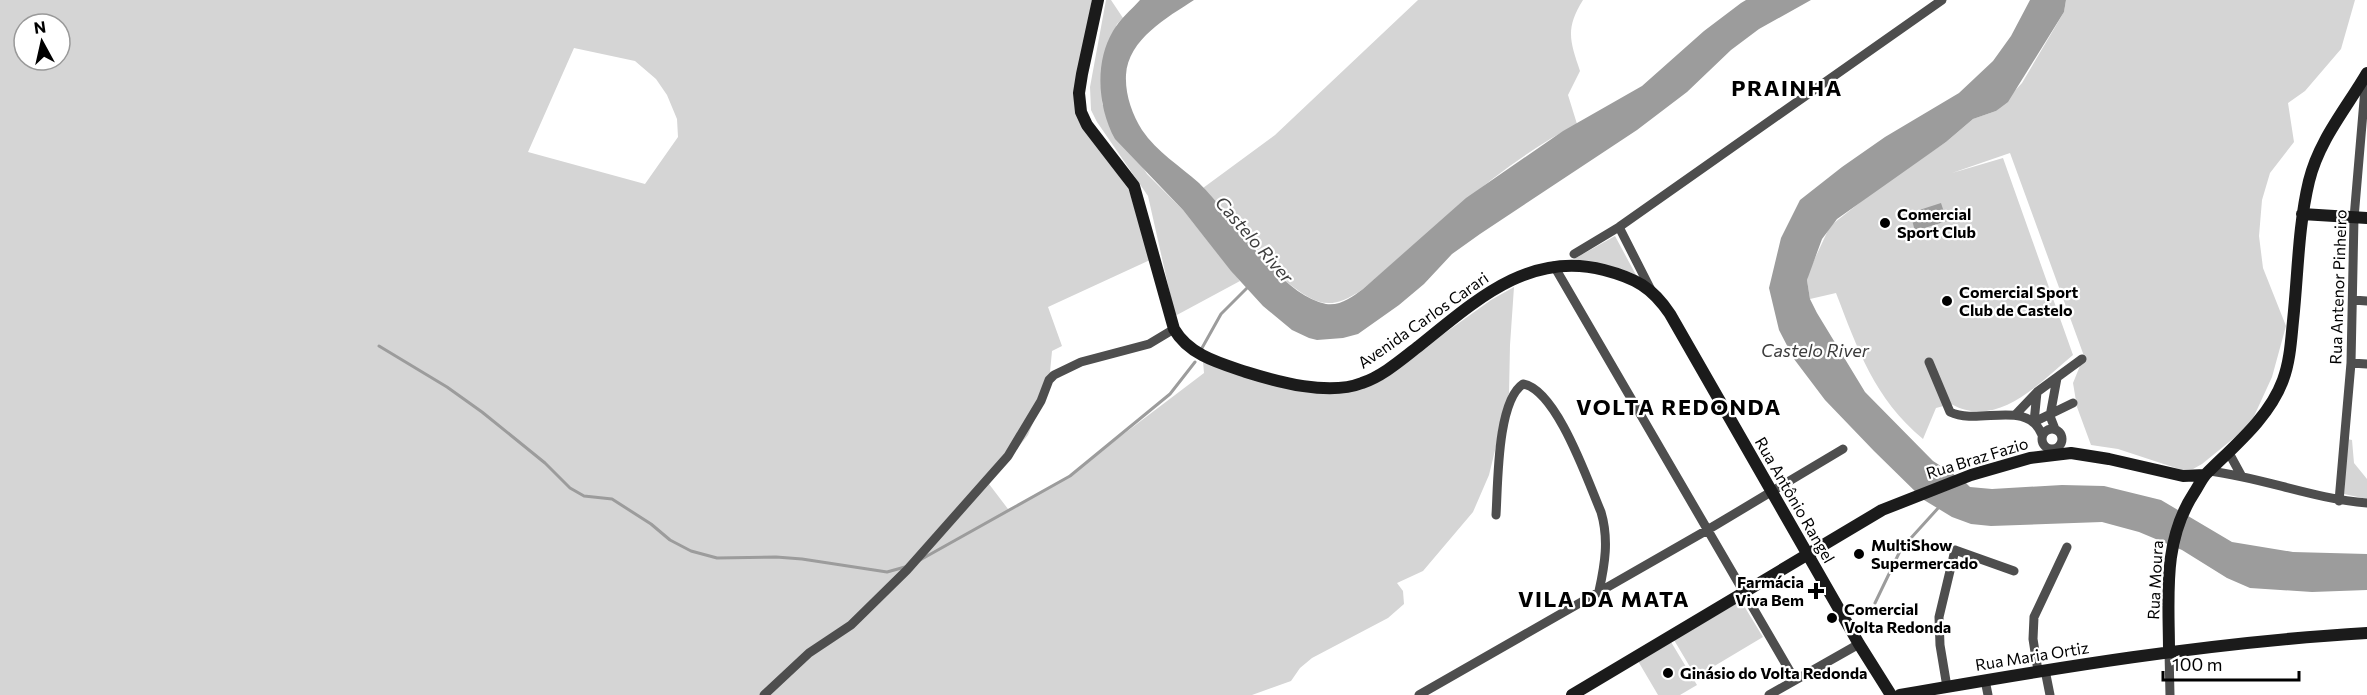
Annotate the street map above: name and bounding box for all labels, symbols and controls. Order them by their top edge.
north arrow [12,12,72,72]
text: N [33,16,47,37]
district label: PRAINHA [1731,74,1843,101]
water label: Castelo River [1211,191,1299,288]
place label: Comercial Sport Club [1897,204,1976,241]
street label: Rua Antenor Pinheiro [2325,209,2350,365]
marker: Comercial Sport Club [1878,216,1892,230]
street label: Avenida Carlos Carari [1354,267,1492,372]
place label: Comercial Sport Club de Castelo [1959,282,2079,319]
marker: Comercial Sport Club de Castelo [1940,294,1954,308]
water label: Castelo River [1761,339,1870,361]
district label: VOLTA REDONDA [1576,393,1782,420]
street label: Rua Antônio Rangel [1752,433,1839,566]
street label: Rua Braz Fazio [1923,433,2030,482]
place label: MultiShow Supermercado [1871,535,1979,572]
street label: Rua Moura [2143,540,2166,620]
marker: MultiShow Supermercado [1852,547,1866,561]
place label: Farmácia Viva Bem [1735,572,1804,609]
marker: Farmácia Viva Bem [1809,584,1823,598]
district label: VILA DA MATA [1518,585,1690,612]
place label: Comercial Volta Redonda [1844,599,1951,636]
marker: Comercial Volta Redonda [1825,611,1839,625]
street label: Rua Maria Ortiz [1974,637,2090,674]
scale bar [2163,644,2300,682]
text: 100 m [2172,653,2222,675]
place label: Ginásio do Volta Redonda [1680,663,1868,682]
marker: Ginásio do Volta Redonda [1661,666,1675,680]

